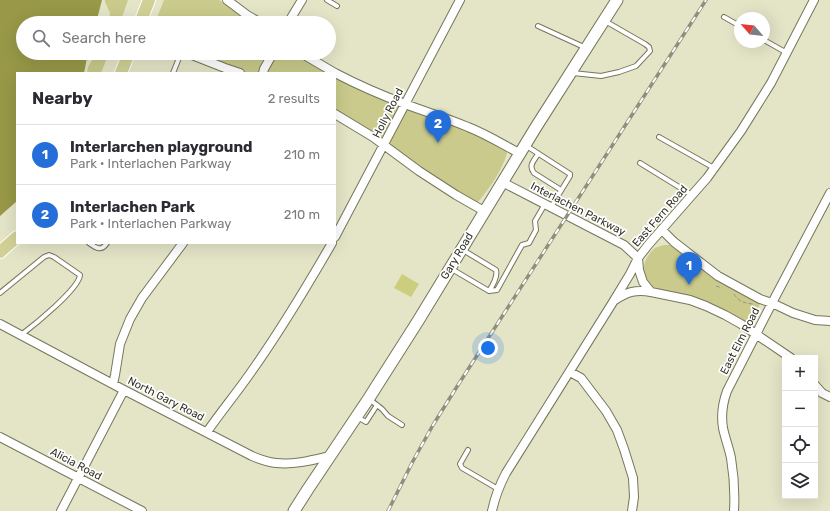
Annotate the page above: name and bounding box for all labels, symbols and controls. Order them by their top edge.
north arrow [734,12,770,48]
search box [16,16,336,60]
icon: search [30,27,52,49]
text: Search here [62,29,146,47]
street label: Holly Road [370,86,406,140]
text: Nearby [32,88,93,108]
text: 2 results [268,91,320,106]
pin: 2 [425,110,451,143]
text: Interlarchen playground [70,138,253,156]
text: 1 [42,147,48,162]
text: 210 m [284,147,320,162]
text: Park · Interlachen Parkway [70,156,231,171]
street label: Interlachen Parkway [528,179,628,239]
street label: East Fern Road [630,183,690,249]
text: Interlachen Park [70,198,195,216]
text: 2 [41,207,49,222]
text: 210 m [284,207,320,222]
text: Park · Interlachen Parkway [70,216,231,231]
street label: Gary Road [438,230,476,282]
pin: 1 [676,252,702,285]
street label: East Elm Road [718,305,762,377]
your location [478,338,498,358]
map controls [782,355,818,499]
button: + [782,355,818,391]
street label: North Gary Road [126,374,206,424]
button: − [782,391,818,427]
button: locate [782,427,818,463]
street label: Alicia Road [48,445,104,483]
button: layers [782,463,818,499]

